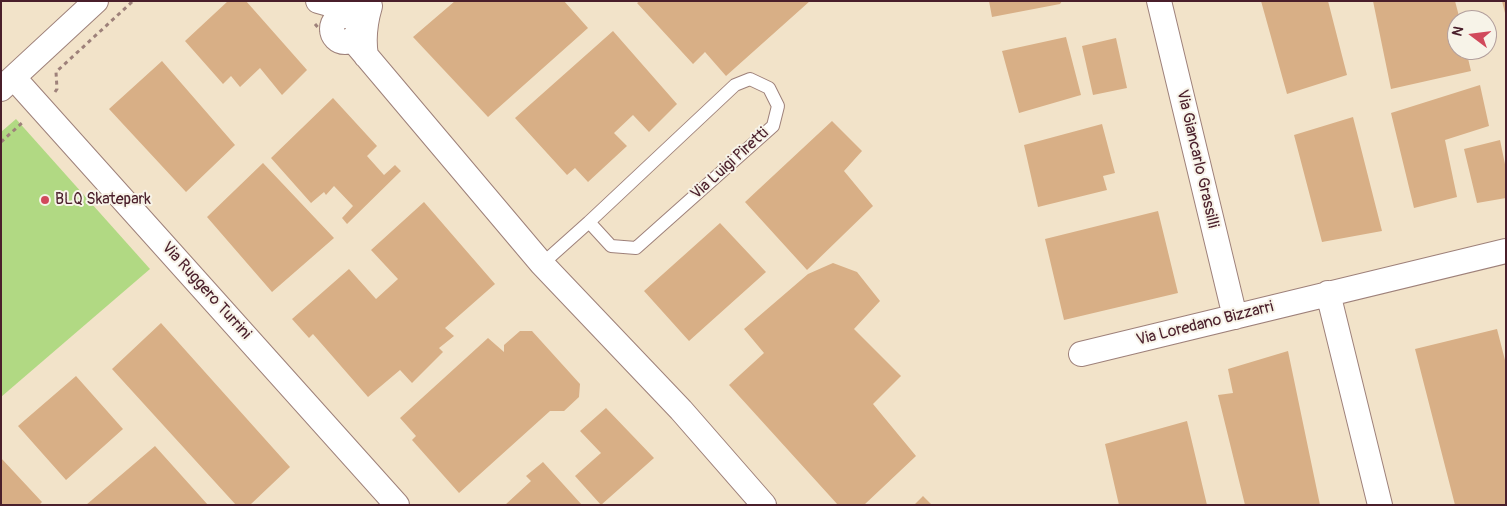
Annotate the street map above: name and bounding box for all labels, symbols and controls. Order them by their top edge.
north arrow [1447,10,1497,60]
text: N [1449,24,1467,38]
street label: Via Giancarlo Grassilli [1172,88,1222,230]
street label: Via Luigi Piretti [687,124,773,204]
place label: BLQ Skatepark [55,190,151,210]
marker: BLQ Skatepark [39,194,51,206]
street label: Via Ruggero Turrini [157,238,255,344]
street label: Via Loredano Bizzarri [1134,298,1276,350]

